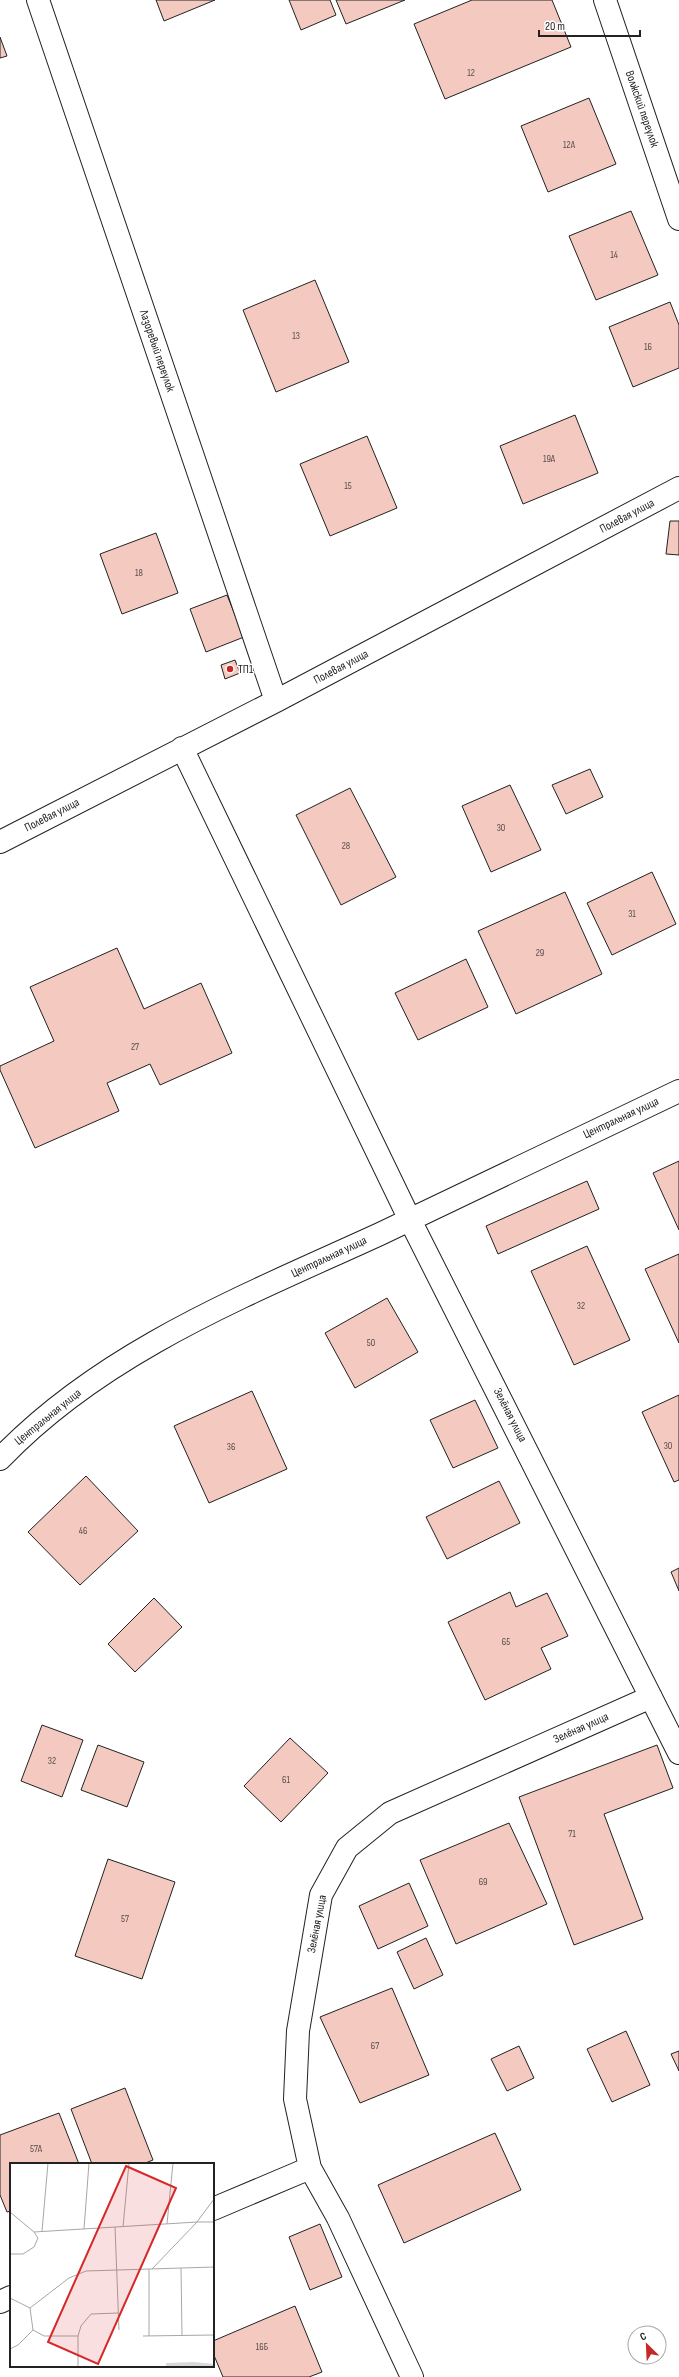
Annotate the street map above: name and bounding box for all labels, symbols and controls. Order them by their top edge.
scale bar [539,12,640,38]
text: 20 m [545,19,565,34]
house number: 12 [467,67,475,79]
street label: Волжский переулок [622,69,662,150]
house number: 12А [563,139,576,151]
house number: 14 [610,249,618,261]
street label: Лазоревый переулок [136,307,178,394]
house number: 13 [292,330,300,342]
house number: 16 [644,341,652,353]
house number: 19А [543,453,556,465]
house number: 15 [344,480,352,492]
street label: Полевая улица [597,495,657,537]
house number: 18 [135,567,143,579]
street label: Полевая улица [311,646,371,688]
place label: ТП1 [238,662,254,677]
marker: ТП1 [225,664,235,674]
street label: Полевая улица [22,795,82,835]
house number: 30 [497,822,505,834]
house number: 28 [342,840,350,852]
house number: 31 [628,908,636,920]
house number: 29 [536,947,544,959]
house number: 27 [131,1041,139,1053]
street label: Центральная улица [581,1094,662,1142]
street label: Центральная улица [289,1233,370,1281]
house number: 32 [577,1300,585,1312]
house number: 50 [367,1337,375,1349]
street label: Центральная улица [12,1385,85,1449]
street label: Зелёная улица [490,1385,530,1445]
house number: 30 [664,1440,672,1452]
house number: 36 [227,1441,235,1453]
house number: 46 [79,1525,87,1537]
house number: 65 [502,1636,510,1648]
street label: Зелёная улица [551,1709,611,1747]
house number: 32 [48,1755,56,1767]
house number: 61 [282,1774,290,1786]
house number: 71 [568,1828,576,1840]
house number: 69 [479,1876,487,1888]
street label: Зелёная улица [304,1893,330,1954]
house number: 57 [121,1913,129,1925]
house number: 67 [371,2040,379,2052]
house number: 57А [30,2143,43,2155]
inset map [10,2163,214,2367]
north arrow [627,2325,667,2365]
text: С [638,2329,649,2343]
house number: 16Б [256,2341,269,2353]

